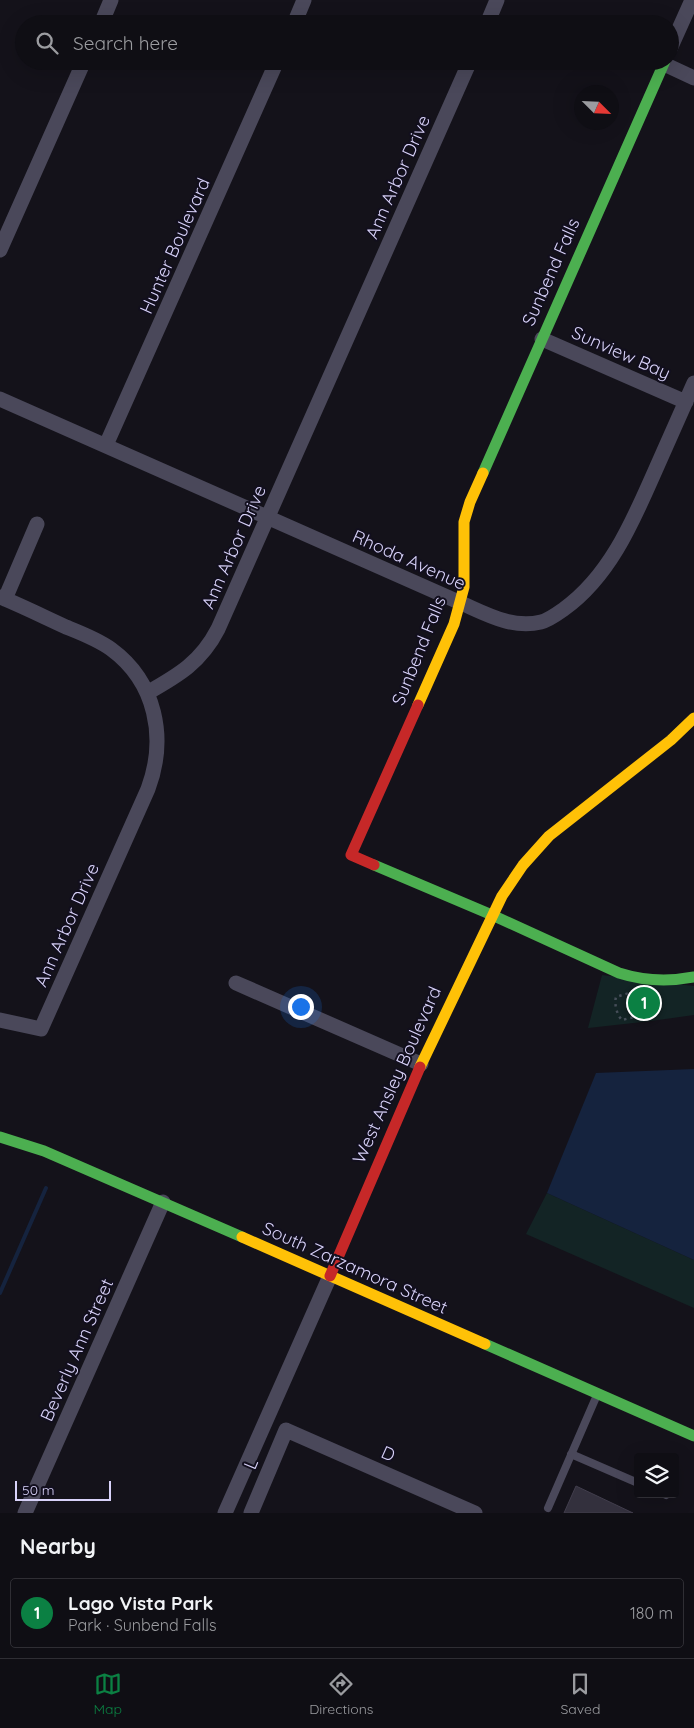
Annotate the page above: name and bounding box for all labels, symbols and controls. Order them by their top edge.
search box [15,15,679,70]
icon: search [33,29,61,57]
text: Search here [73,31,178,55]
north arrow [574,85,619,130]
street label: Ann Arbor Drive [360,111,435,242]
street label: Hunter Boulevard [134,174,215,317]
street label: Sunbend Falls [517,214,585,329]
street label: Sunview Bay [568,321,674,385]
street label: Ann Arbor Drive [196,481,271,612]
street label: Rhoda Avenue [349,524,469,595]
street label: Sunbend Falls [386,593,451,709]
street label: Ann Arbor Drive [29,859,104,990]
street label: West Ansley Boulevard [347,983,446,1167]
pin: 1 [628,984,660,1022]
your location [288,994,314,1020]
street label: South Zarzamora Street [259,1216,451,1319]
street label: Beverly Ann Street [35,1275,118,1425]
street label: D [378,1440,399,1467]
map controls [634,1453,679,1498]
button: layers [634,1453,679,1498]
street label: L [238,1455,263,1473]
scale bar [15,1478,111,1501]
text: 50 m [22,1481,55,1499]
text: Nearby [20,1533,96,1559]
text: Lago Vista Park [68,1591,213,1615]
text: 1 [34,1603,40,1623]
text: 180 m [630,1603,673,1623]
text: Park · Sunbend Falls [68,1615,216,1635]
tab: Map [94,1670,122,1718]
tab: Directions [309,1670,373,1718]
tab: Saved [560,1670,600,1718]

